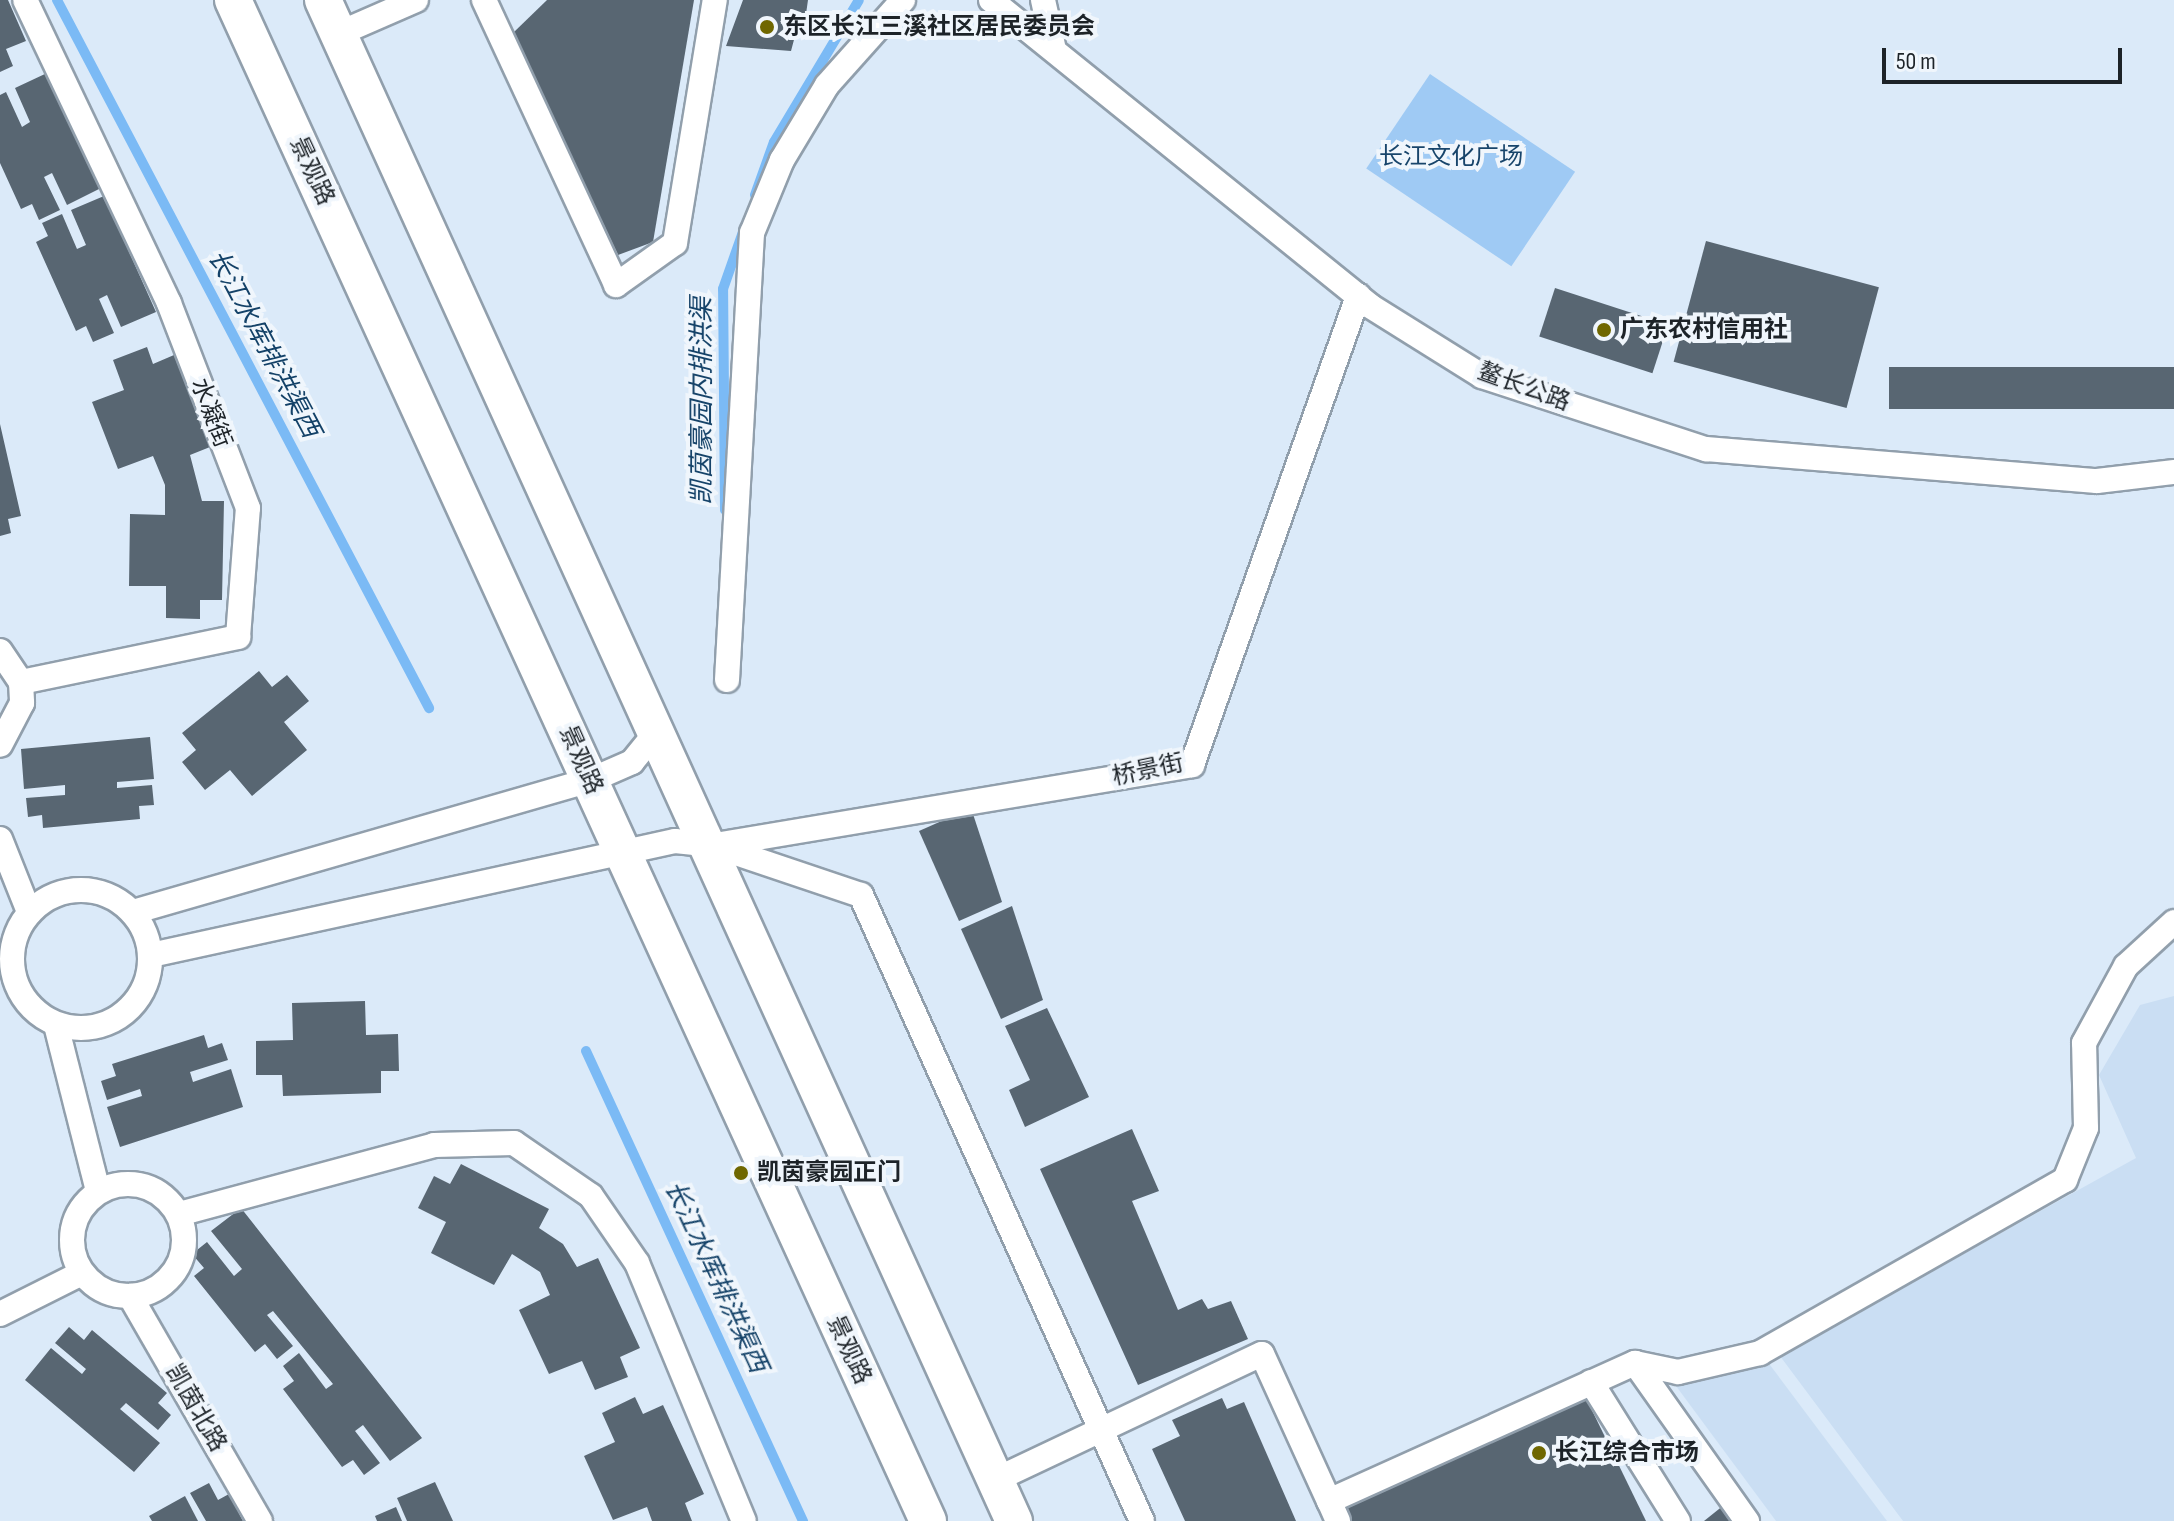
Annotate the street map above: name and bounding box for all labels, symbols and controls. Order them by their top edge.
place label: 东区长江三溪社区居民委员会 [783,13,1095,41]
marker: 东区长江三溪社区居民委员会 [758,18,776,36]
scale bar [1886,32,2126,82]
text: 50 m [1896,47,1936,76]
street label: 景观路 [284,132,340,210]
park label: 长江文化广场 [1379,143,1523,171]
water label: 长江水库排洪渠西 [200,245,326,443]
water label: 凯茵豪园内排洪渠 [687,297,719,505]
place label: 广东农村信用社 [1620,316,1788,344]
marker: 广东农村信用社 [1595,321,1613,339]
street label: 鳌长公路 [1474,357,1574,417]
street label: 水凝街 [185,374,237,452]
street label: 景观路 [553,721,609,799]
street label: 桥景街 [1110,748,1186,792]
place label: 凯茵豪园正门 [757,1159,901,1187]
marker: 凯茵豪园正门 [732,1164,750,1182]
water label: 长江水库排洪渠西 [657,1176,773,1378]
street label: 景观路 [821,1311,877,1389]
street label: 凯茵北路 [160,1359,232,1457]
place label: 长江综合市场 [1555,1439,1699,1467]
marker: 长江综合市场 [1530,1444,1548,1462]

